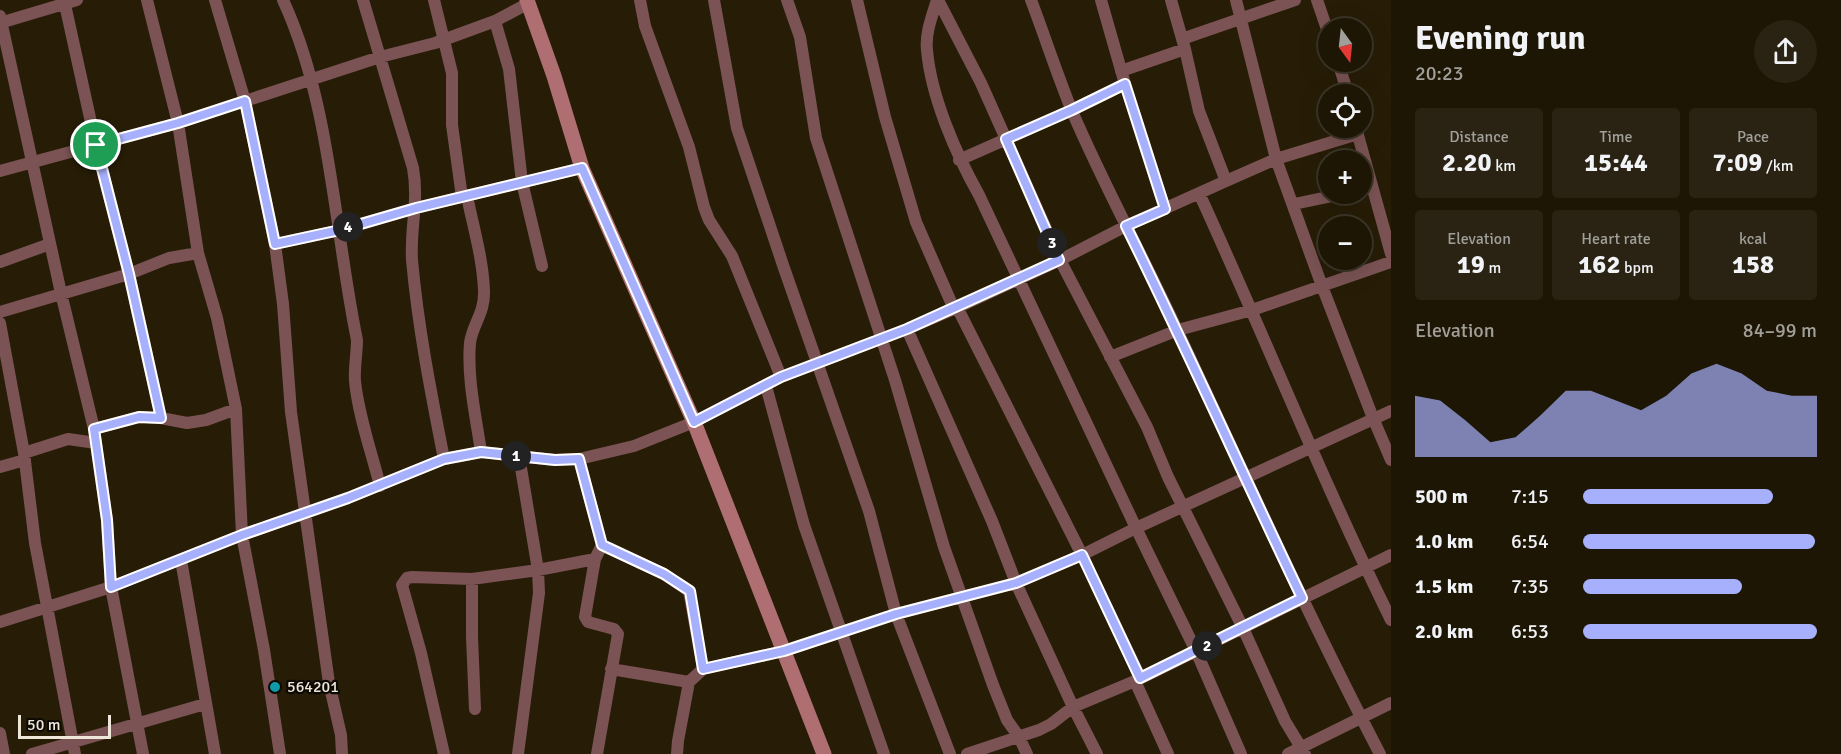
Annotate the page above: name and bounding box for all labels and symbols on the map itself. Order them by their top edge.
north arrow [1318,18,1372,72]
pin [70,119,121,170]
pin: 4 [333,212,363,242]
pin: 3 [1037,228,1067,258]
pin: 1 [501,441,531,471]
pin: 2 [1192,631,1222,661]
place label: 564201 [287,677,339,697]
marker: 564201 [268,680,282,694]
scale bar [18,712,111,740]

